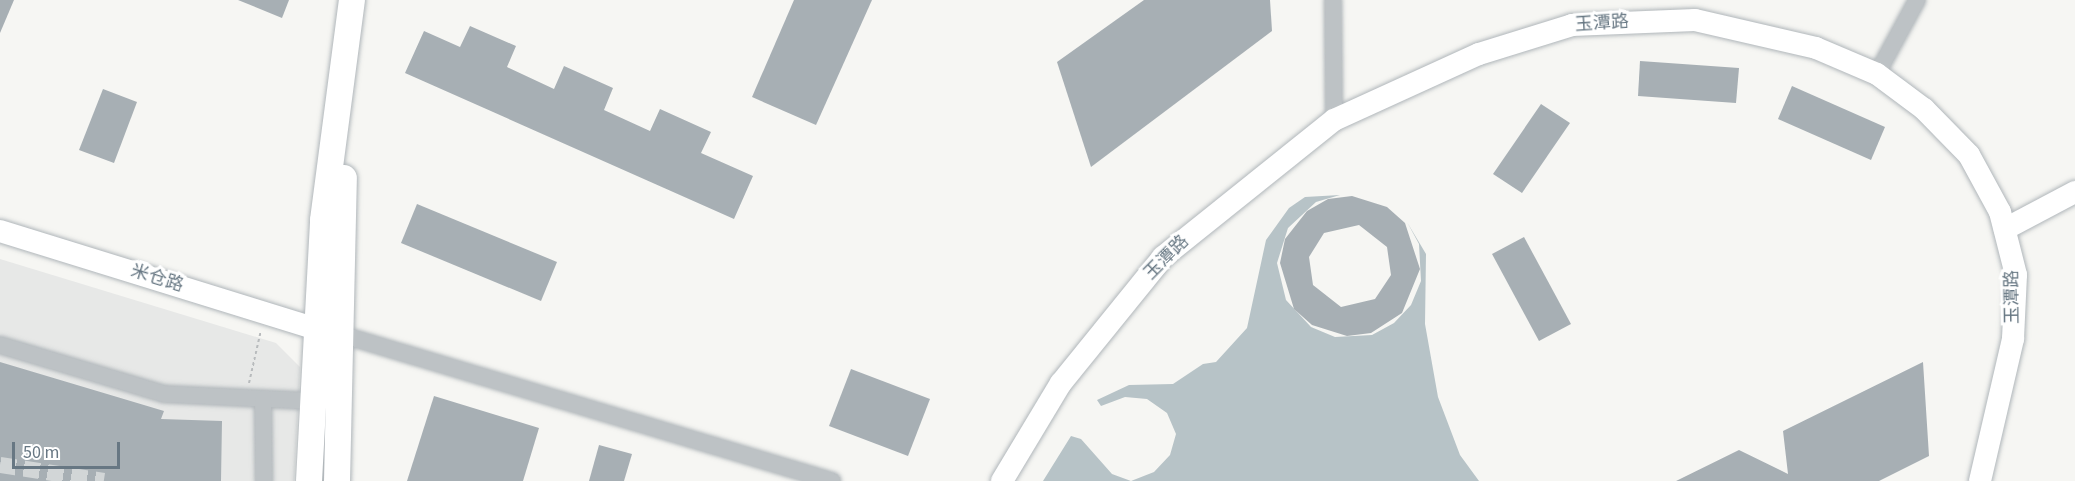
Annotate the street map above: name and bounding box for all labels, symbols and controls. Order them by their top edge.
street label: 玉潭路 [1574,11,1630,37]
street label: 玉潭路 [1140,231,1194,285]
street label: 米仓路 [128,261,186,297]
street label: 玉潭路 [2002,270,2024,324]
scale bar [15,430,123,468]
text: 50 m [23,440,59,465]

